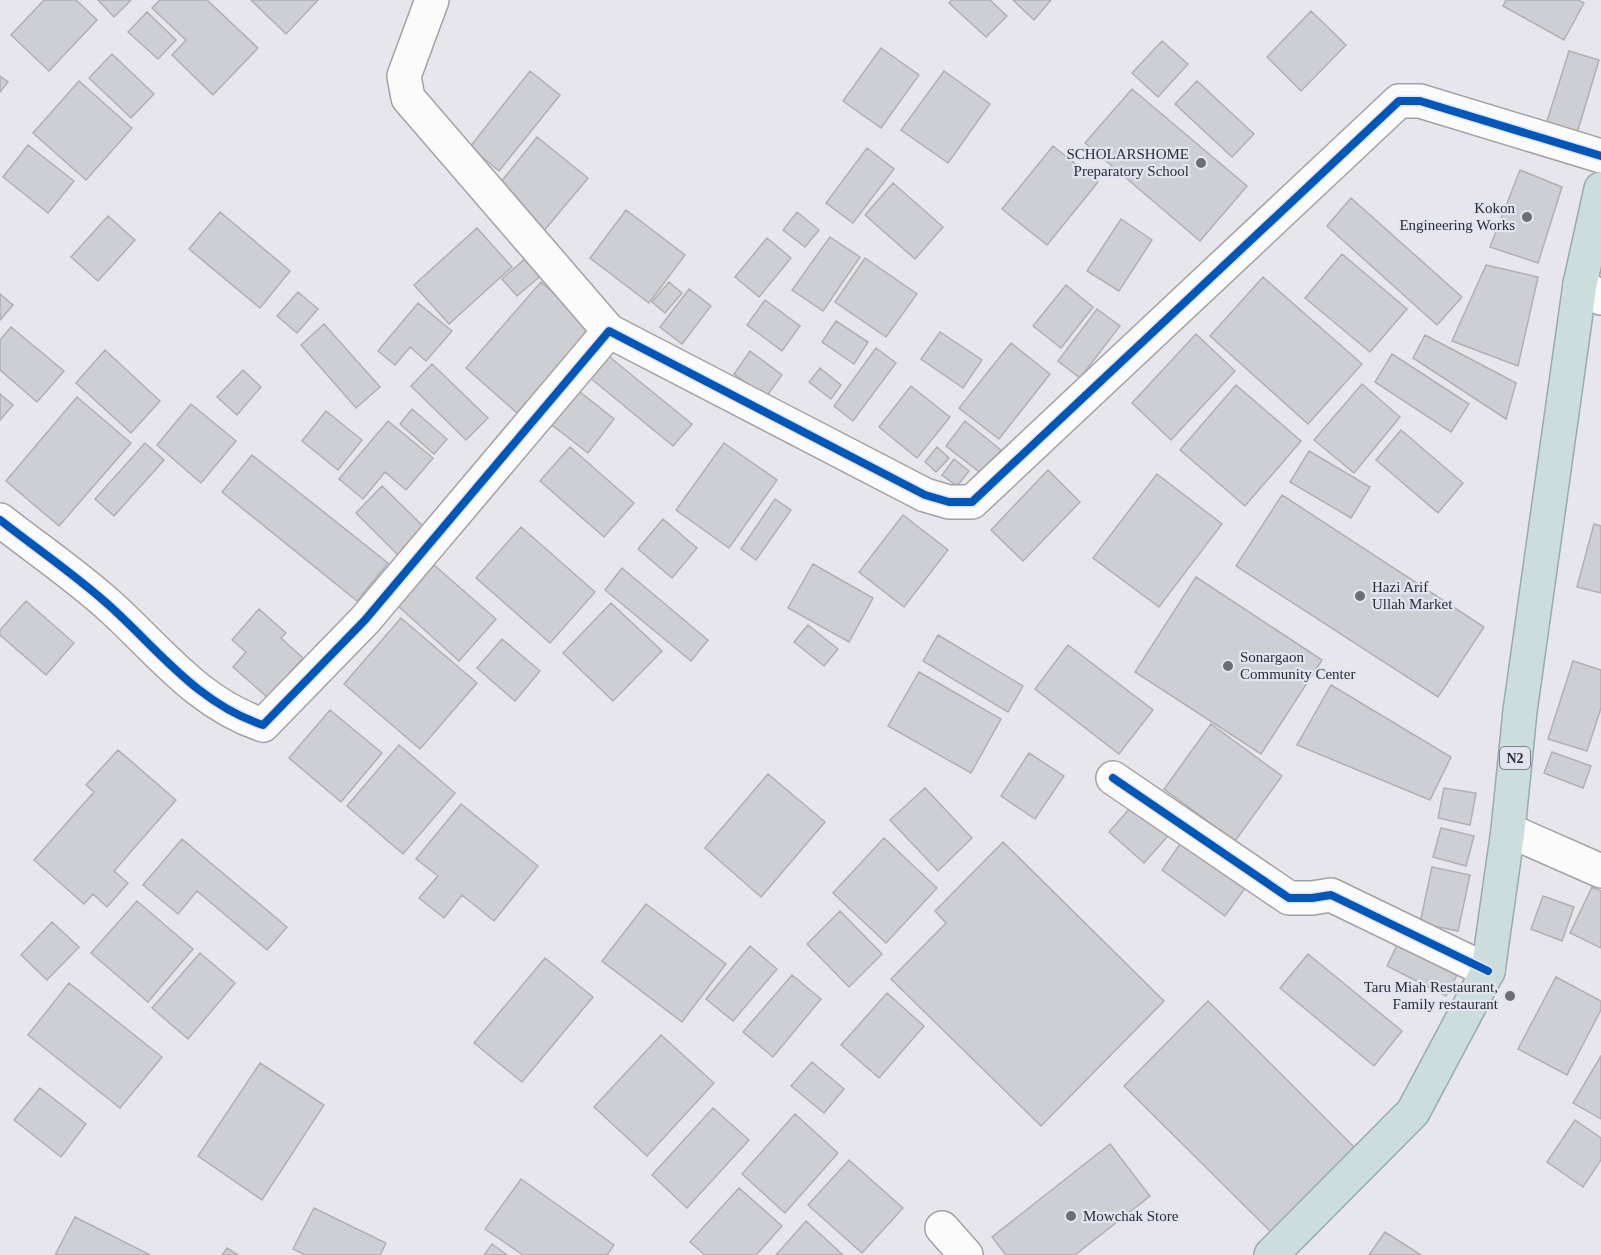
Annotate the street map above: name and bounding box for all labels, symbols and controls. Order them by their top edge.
place label: SCHOLARSHOME Preparatory School [1066,146,1189,179]
marker: SCHOLARSHOME Preparatory School [1194,156,1208,170]
place label: Kokon Engineering Works [1399,200,1515,233]
marker: Kokon Engineering Works [1520,210,1534,224]
place label: Hazi Arif Ullah Market [1372,579,1453,612]
marker: Hazi Arif Ullah Market [1353,589,1367,603]
place label: Sonargaon Community Center [1240,649,1355,682]
marker: Sonargaon Community Center [1221,659,1235,673]
road number: N2 [1500,747,1530,769]
place label: Taru Miah Restaurant, Family restaurant [1364,979,1499,1012]
marker: Taru Miah Restaurant, Family restaurant [1503,989,1517,1003]
place label: Mowchak Store [1083,1208,1179,1224]
marker: Mowchak Store [1064,1209,1078,1223]

